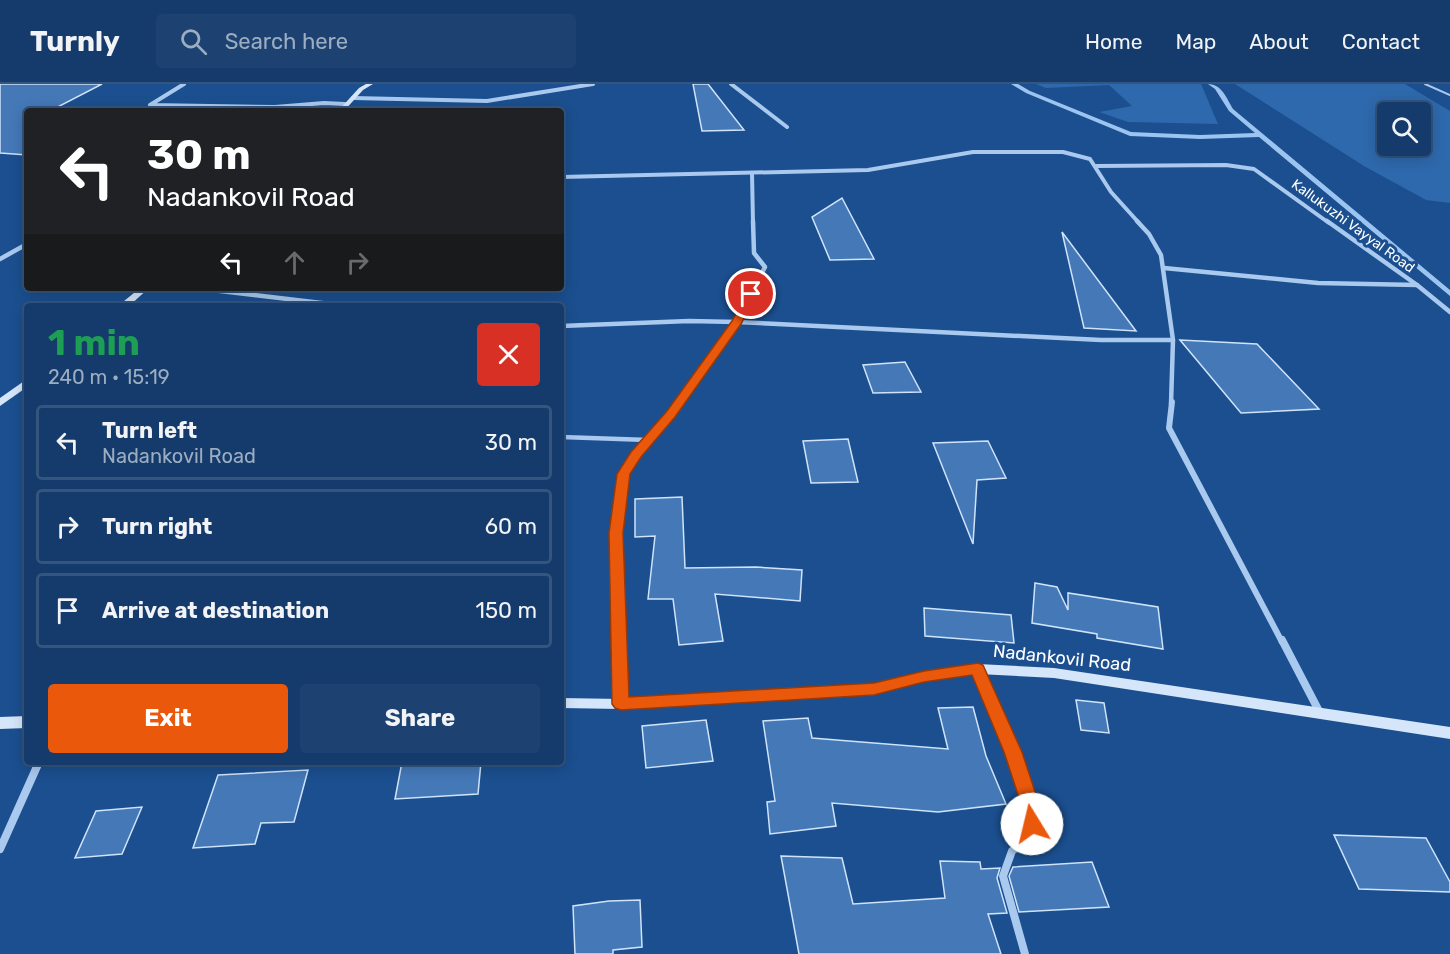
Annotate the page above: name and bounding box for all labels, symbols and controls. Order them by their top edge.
search box [156,14,576,68]
text: Turnly [30,25,120,58]
icon: search [177,25,210,58]
text: Search here [225,28,348,55]
text: Home [1085,29,1142,54]
text: Map [1175,29,1216,54]
text: About [1249,29,1309,54]
text: Contact [1342,29,1420,54]
map controls [1377,102,1431,156]
button: search [1377,102,1431,156]
text: 30 m [147,130,251,180]
icon: left [48,132,126,210]
street label: Kallukuzhi Vayyal Road [1288,176,1418,276]
text: Nadankovil Road [147,181,355,213]
icon: left [215,246,248,279]
icon: ahead [278,246,311,279]
icon: right [341,246,374,279]
pin [725,268,776,319]
icon: arrive [734,277,767,310]
text: 1 min [48,321,140,364]
button: close [477,323,540,386]
text: 240 m · 15:19 [48,365,170,389]
text: Turn left [102,417,197,444]
icon: left [51,426,84,459]
text: 30 m [485,429,537,456]
text: Nadankovil Road [102,444,256,468]
icon: right [51,510,84,543]
text: Turn right [102,513,212,540]
text: 60 m [485,513,537,540]
icon: arrive [51,594,84,627]
text: Arrive at destination [102,597,329,624]
text: 150 m [476,597,537,624]
street label: Nadankovil Road [992,640,1132,676]
button: Exit [48,684,288,753]
button: Share [300,684,540,753]
position arrow [1000,792,1064,856]

